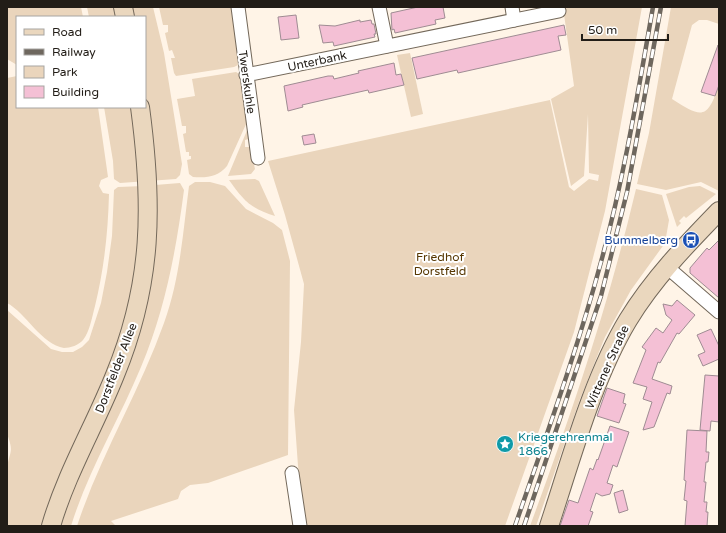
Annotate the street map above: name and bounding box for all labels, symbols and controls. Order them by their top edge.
legend [16,16,146,108]
scale bar [582,16,668,42]
text: 50 m [588,23,617,37]
text: Road [52,25,82,39]
text: Railway [52,45,96,59]
street label: Unterbank [286,48,348,74]
street label: Twerskuhle [236,49,258,115]
text: Park [52,65,78,79]
text: Building [52,85,99,99]
bus stop icon: Bummelberg [681,230,701,250]
place label: Bummelberg [604,233,678,247]
park label: Friedhof Dorstfeld [414,250,466,278]
street label: Dorstfelder Allee [92,321,140,415]
street label: Wittener Straße [582,323,632,411]
place label: Kriegerehrenmal 1866 [518,430,613,458]
place icon: Kriegerehrenmal 1866 [495,434,515,454]

